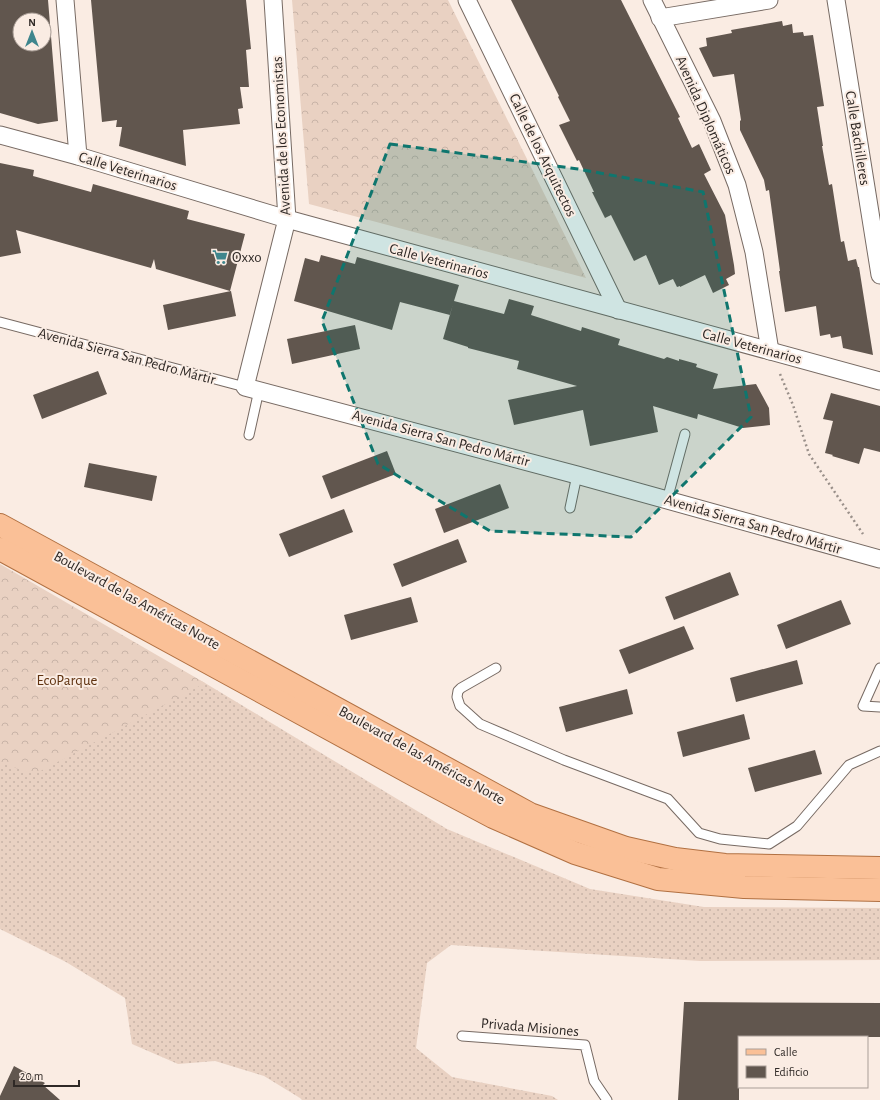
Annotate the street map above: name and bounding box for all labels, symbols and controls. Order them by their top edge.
north arrow [12,12,52,52]
text: N [28,17,36,28]
street label: Avenida Diplomáticos [673,54,738,177]
street label: Avenida de los Economistas [270,56,293,216]
street label: Calle Bachilleres [843,90,872,186]
street label: Calle de los Arquitectos [506,91,579,219]
street label: Calle Veterinarios [77,149,179,194]
street label: Calle Veterinarios [388,241,490,282]
supermarket icon: Oxxo [211,248,229,266]
place label: Oxxo [232,250,262,265]
street label: Avenida Sierra San Pedro Mártir [36,326,218,388]
street label: Calle Veterinarios [701,326,803,367]
street label: Avenida Sierra San Pedro Mártir [350,408,532,470]
street label: Avenida Sierra San Pedro Mártir [663,492,843,557]
street label: Boulevard de las Américas Norte [51,548,222,652]
park label: EcoParque [37,673,98,688]
street label: Boulevard de las Américas Norte [336,703,507,807]
street label: Privada Misiones [480,1016,580,1039]
legend [738,1036,868,1088]
text: Calle [774,1046,797,1058]
scale bar [14,1062,79,1088]
text: Edificio [774,1066,809,1078]
text: 20 m [20,1070,43,1082]

